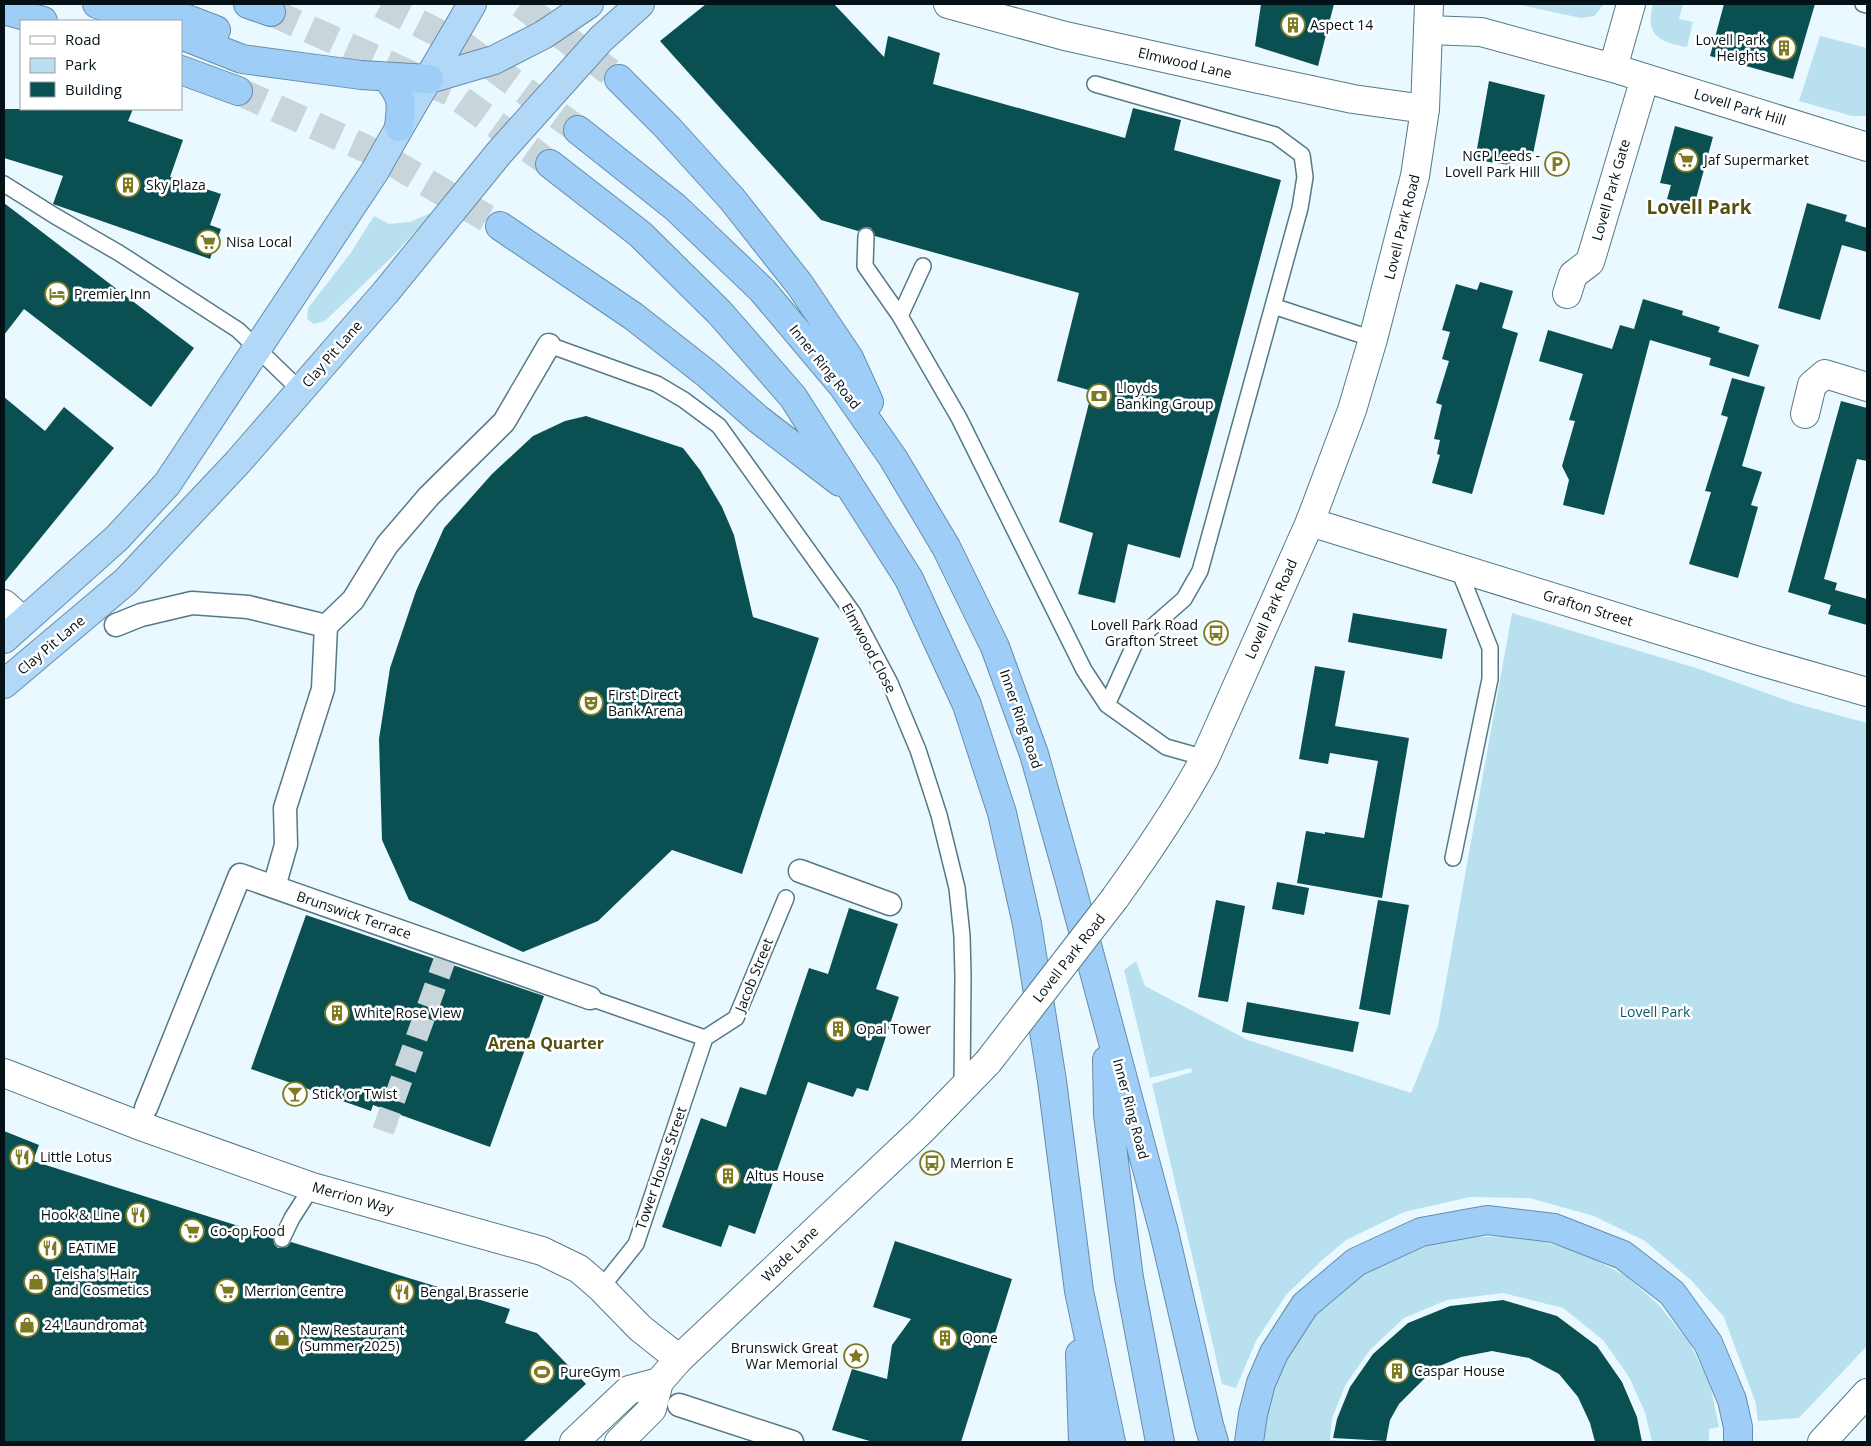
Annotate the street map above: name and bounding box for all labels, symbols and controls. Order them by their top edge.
building icon: Aspect 14 [1280,12,1306,38]
place label: Aspect 14 [1310,15,1373,34]
legend [20,20,182,110]
text: Road [65,29,101,49]
place label: Lovell Park Heights [1695,30,1767,65]
building icon: Lovell Park Heights [1771,35,1797,61]
street label: Elmwood Lane [1136,42,1234,83]
text: Park [65,54,96,74]
text: Building [65,79,122,99]
street label: Lovell Park Hill [1692,84,1788,130]
street label: Lovell Park Gate [1587,137,1634,243]
place label: NCP Leeds - Lovell Park Hill [1445,146,1540,181]
supermarket icon: Jaf Supermarket [1673,147,1699,173]
place label: Jaf Supermarket [1702,150,1809,169]
parking icon: NCP Leeds - Lovell Park Hill [1544,151,1570,177]
building icon: Sky Plaza [115,172,141,198]
street label: Lovell Park Road [1379,172,1424,281]
place label: Sky Plaza [146,175,206,194]
district label: Lovell Park [1647,194,1752,220]
supermarket icon: Nisa Local [195,229,221,255]
place label: Nisa Local [226,232,292,251]
hotel icon: Premier Inn [44,281,70,307]
place label: Premier Inn [74,284,151,303]
street label: Clay Pit Lane [297,316,366,391]
street label: Inner Ring Road [785,320,865,413]
place label: Lloyds Banking Group [1116,378,1214,413]
bank icon: Lloyds Banking Group [1086,383,1112,409]
street label: Lovell Park Road [1240,556,1301,662]
street label: Grafton Street [1541,585,1635,630]
street label: Elmwood Close [838,599,901,696]
street label: Clay Pit Lane [13,611,89,679]
place label: Lovell Park Road Grafton Street [1090,615,1198,650]
bus stop icon: Lovell Park Road Grafton Street [1203,620,1229,646]
street label: Inner Ring Road [996,667,1047,771]
place label: First Direct Bank Arena [608,685,683,720]
theatre icon: First Direct Bank Arena [578,690,604,716]
street label: Brunswick Terrace [294,886,414,943]
street label: Lovell Park Road [1028,909,1109,1006]
street label: Jacob Street [729,935,777,1016]
building icon: White Rose View [324,1000,350,1026]
park label: Lovell Park [1620,1002,1691,1021]
place label: White Rose View [354,1003,462,1022]
building icon: Opal Tower [825,1016,851,1042]
place label: Opal Tower [856,1019,931,1038]
district label: Arena Quarter [488,1032,604,1054]
street label: Inner Ring Road [1109,1056,1154,1161]
bar icon: Stick or Twist [282,1081,308,1107]
place label: Stick or Twist [312,1084,397,1103]
street label: Tower House Street [631,1104,690,1232]
restaurant icon: Little Lotus [9,1144,35,1170]
place label: Little Lotus [40,1147,112,1166]
bus stop icon: Merrion E [919,1150,945,1176]
place label: Merrion E [950,1153,1014,1172]
building icon: Altus House [715,1163,741,1189]
place label: Altus House [746,1166,824,1185]
street label: Merrion Way [310,1177,397,1218]
restaurant icon: Hook & Line [125,1202,151,1228]
place label: Hook & Line [41,1205,120,1224]
supermarket icon: Co-op Food [179,1218,205,1244]
place label: Co-op Food [210,1221,285,1240]
street label: Wade Lane [757,1222,822,1286]
restaurant icon: EATiME [37,1235,63,1261]
place label: EATiME [68,1238,116,1257]
place label: Teisha's Hair and Cosmetics [54,1264,150,1299]
shop icon: Teisha's Hair and Cosmetics [23,1269,49,1295]
supermarket icon: Merrion Centre [214,1278,240,1304]
restaurant icon: Bengal Brasserie [389,1279,415,1305]
place label: Merrion Centre [244,1281,344,1300]
place label: Bengal Brasserie [420,1282,529,1301]
shop icon: 24 Laundromat [14,1312,40,1338]
place label: 24 Laundromat [44,1315,144,1334]
place label: New Restaurant (Summer 2025) [300,1320,405,1355]
shop icon: New Restaurant (Summer 2025) [269,1325,295,1351]
building icon: Qone [932,1325,958,1351]
place label: Qone [962,1328,998,1347]
place label: Brunswick Great War Memorial [731,1338,838,1373]
place icon: Brunswick Great War Memorial [843,1343,869,1369]
building icon: Caspar House [1384,1358,1410,1384]
sports icon: PureGym [529,1359,555,1385]
place label: Caspar House [1414,1361,1505,1380]
place label: PureGym [560,1362,621,1381]

